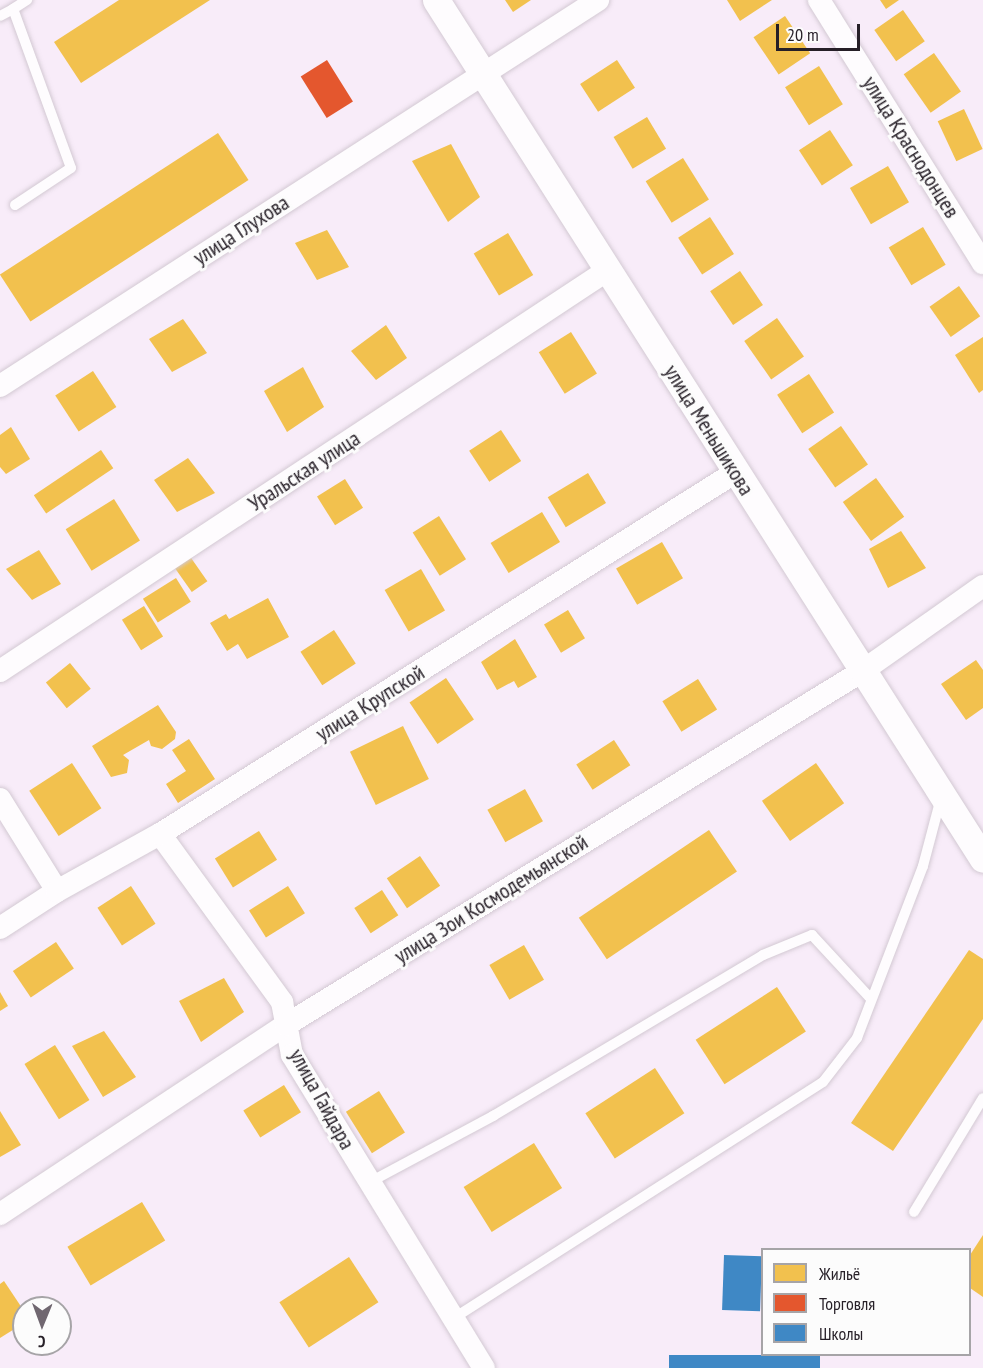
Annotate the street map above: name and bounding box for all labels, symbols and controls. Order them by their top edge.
scale bar [779,12,863,50]
text: 20 m [787,23,819,46]
street label: улица Краснодонцев [857,71,965,223]
street label: улица Глухова [188,189,294,271]
street label: улица Меньшикова [658,360,760,500]
street label: Уральская улица [243,425,365,517]
street label: улица Крупской [311,659,429,747]
street label: улица Зои Космодемьянской [389,829,593,969]
street label: улица Гайдара [284,1044,360,1154]
legend [761,1248,971,1356]
text: Жильё [819,1262,860,1285]
text: Торговля [819,1292,875,1315]
north arrow [12,1296,72,1356]
text: Школы [819,1322,863,1345]
text: С [38,1332,46,1352]

